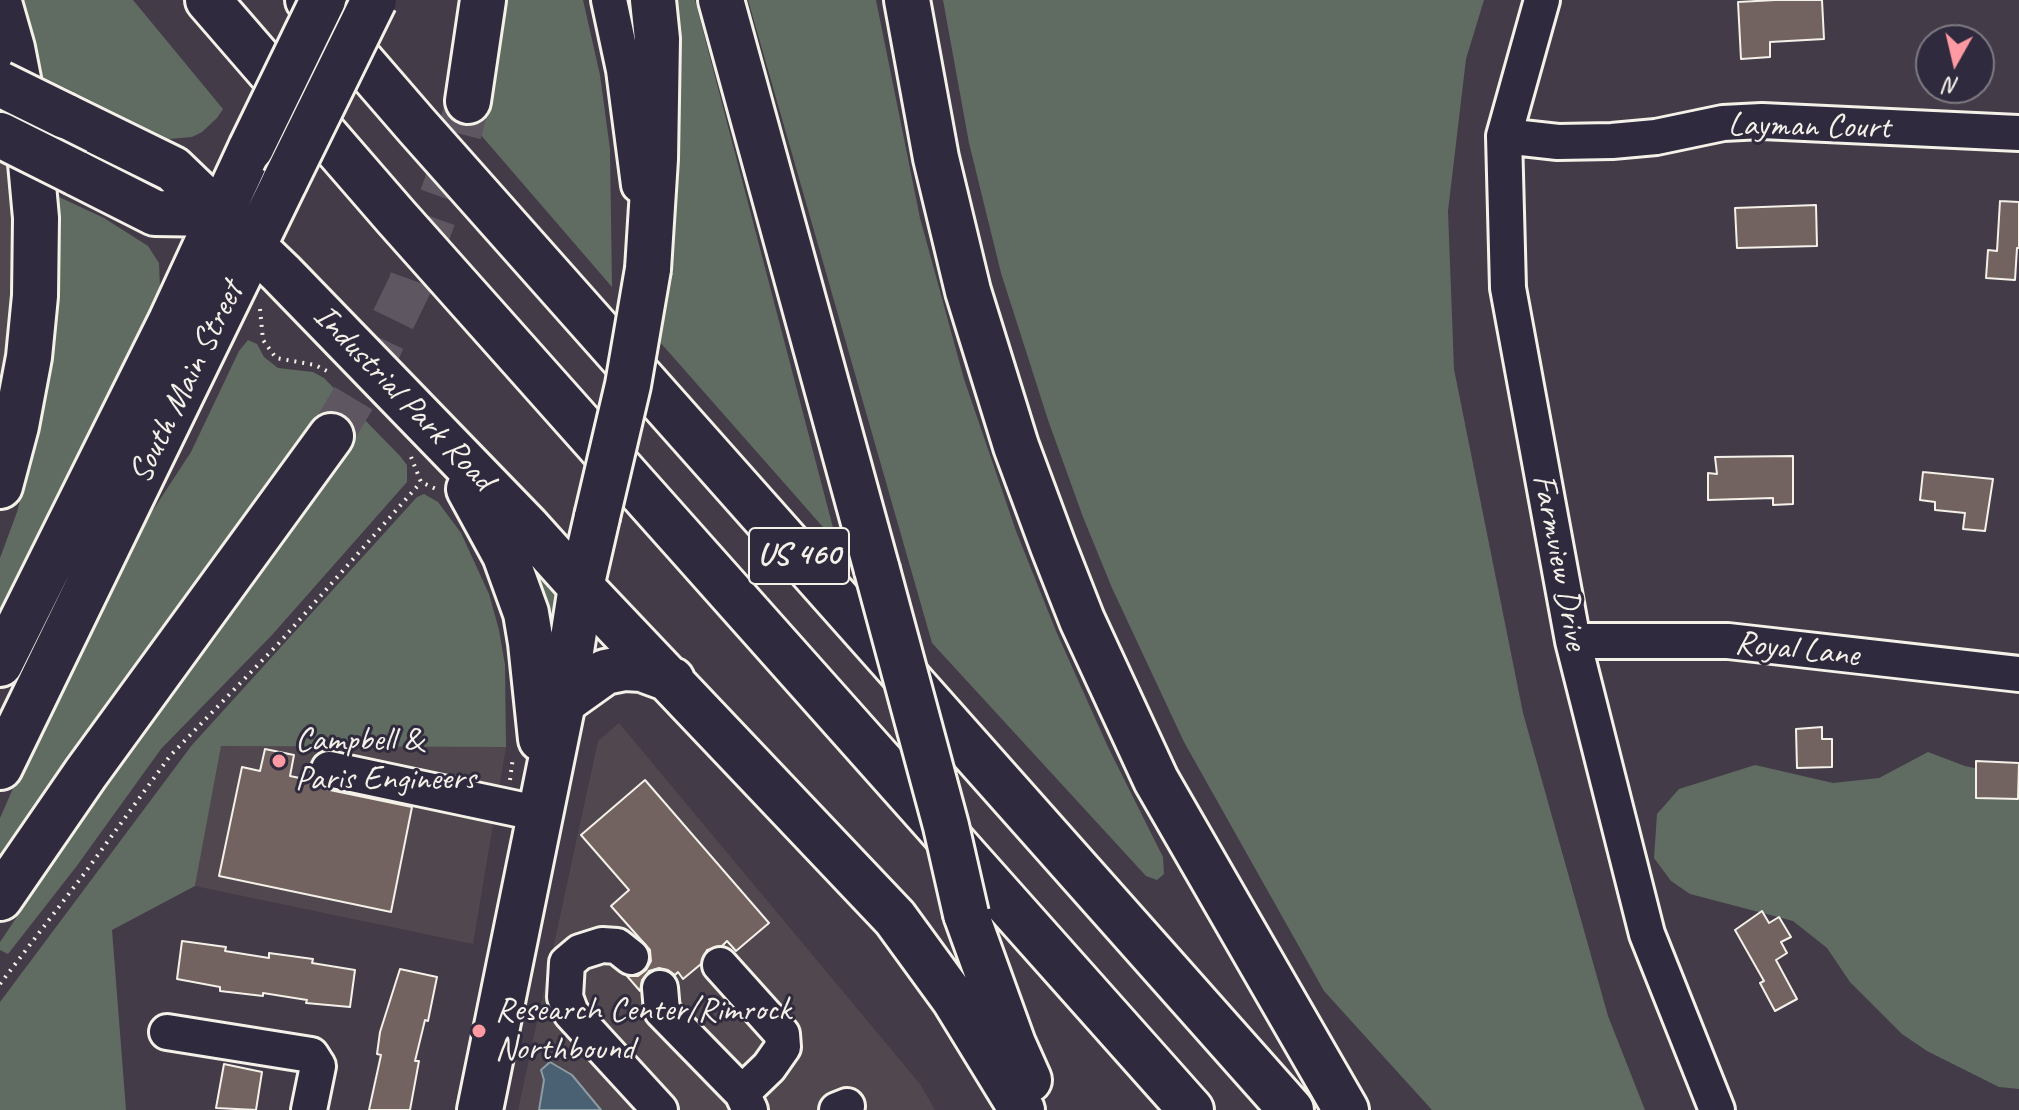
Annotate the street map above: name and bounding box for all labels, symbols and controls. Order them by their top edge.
north arrow [1915,24,1995,104]
text: N [1943,71,1961,101]
street label: Layman Court [1727,105,1891,149]
street label: South Main Street [121,276,253,490]
street label: Industrial Park Road [304,296,502,500]
street label: Farmview Drive [1522,471,1596,653]
road number: US 460 [749,528,849,584]
street label: Royal Lane [1733,623,1861,677]
place label: Campbell & Paris Engineers [295,721,476,800]
marker: Campbell & Paris Engineers [270,752,288,770]
place label: Research Center/Rimrock Northbound [495,991,791,1070]
marker: Research Center/Rimrock Northbound [470,1022,488,1040]

